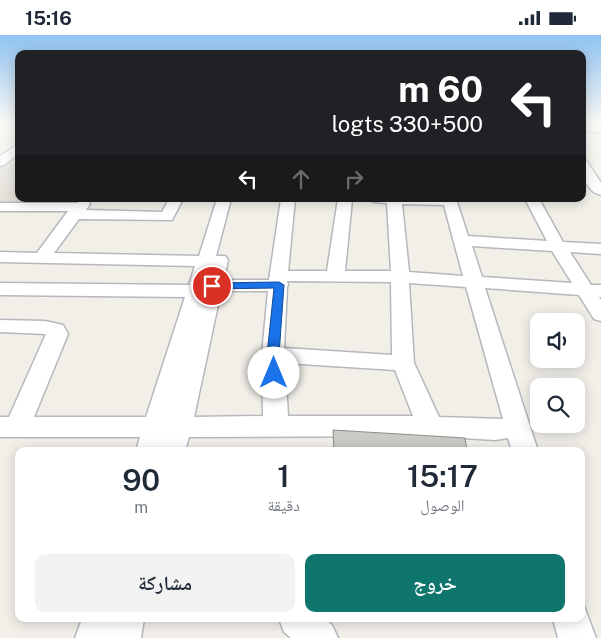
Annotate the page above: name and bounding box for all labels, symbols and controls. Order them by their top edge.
text: 15:16 [25,7,72,29]
text: 60 m [398,69,483,110]
icon: left [501,70,566,135]
text: 330+500 logts [332,111,483,137]
icon: left [234,165,262,193]
icon: ahead [287,165,315,193]
icon: right [340,165,368,193]
pin [191,265,233,307]
icon: arrive [198,272,226,300]
map controls [530,313,585,433]
button: sound [530,313,585,368]
position arrow [247,346,299,398]
button: search [530,378,585,433]
text: 1 [277,458,290,494]
text: 15:17 [407,458,478,494]
text: 90 [122,462,160,498]
text: دقيقة [267,496,300,515]
text: الوصول [420,496,465,515]
text: m [134,498,148,517]
button: مشاركة [35,554,295,612]
button: خروج [305,554,565,612]

